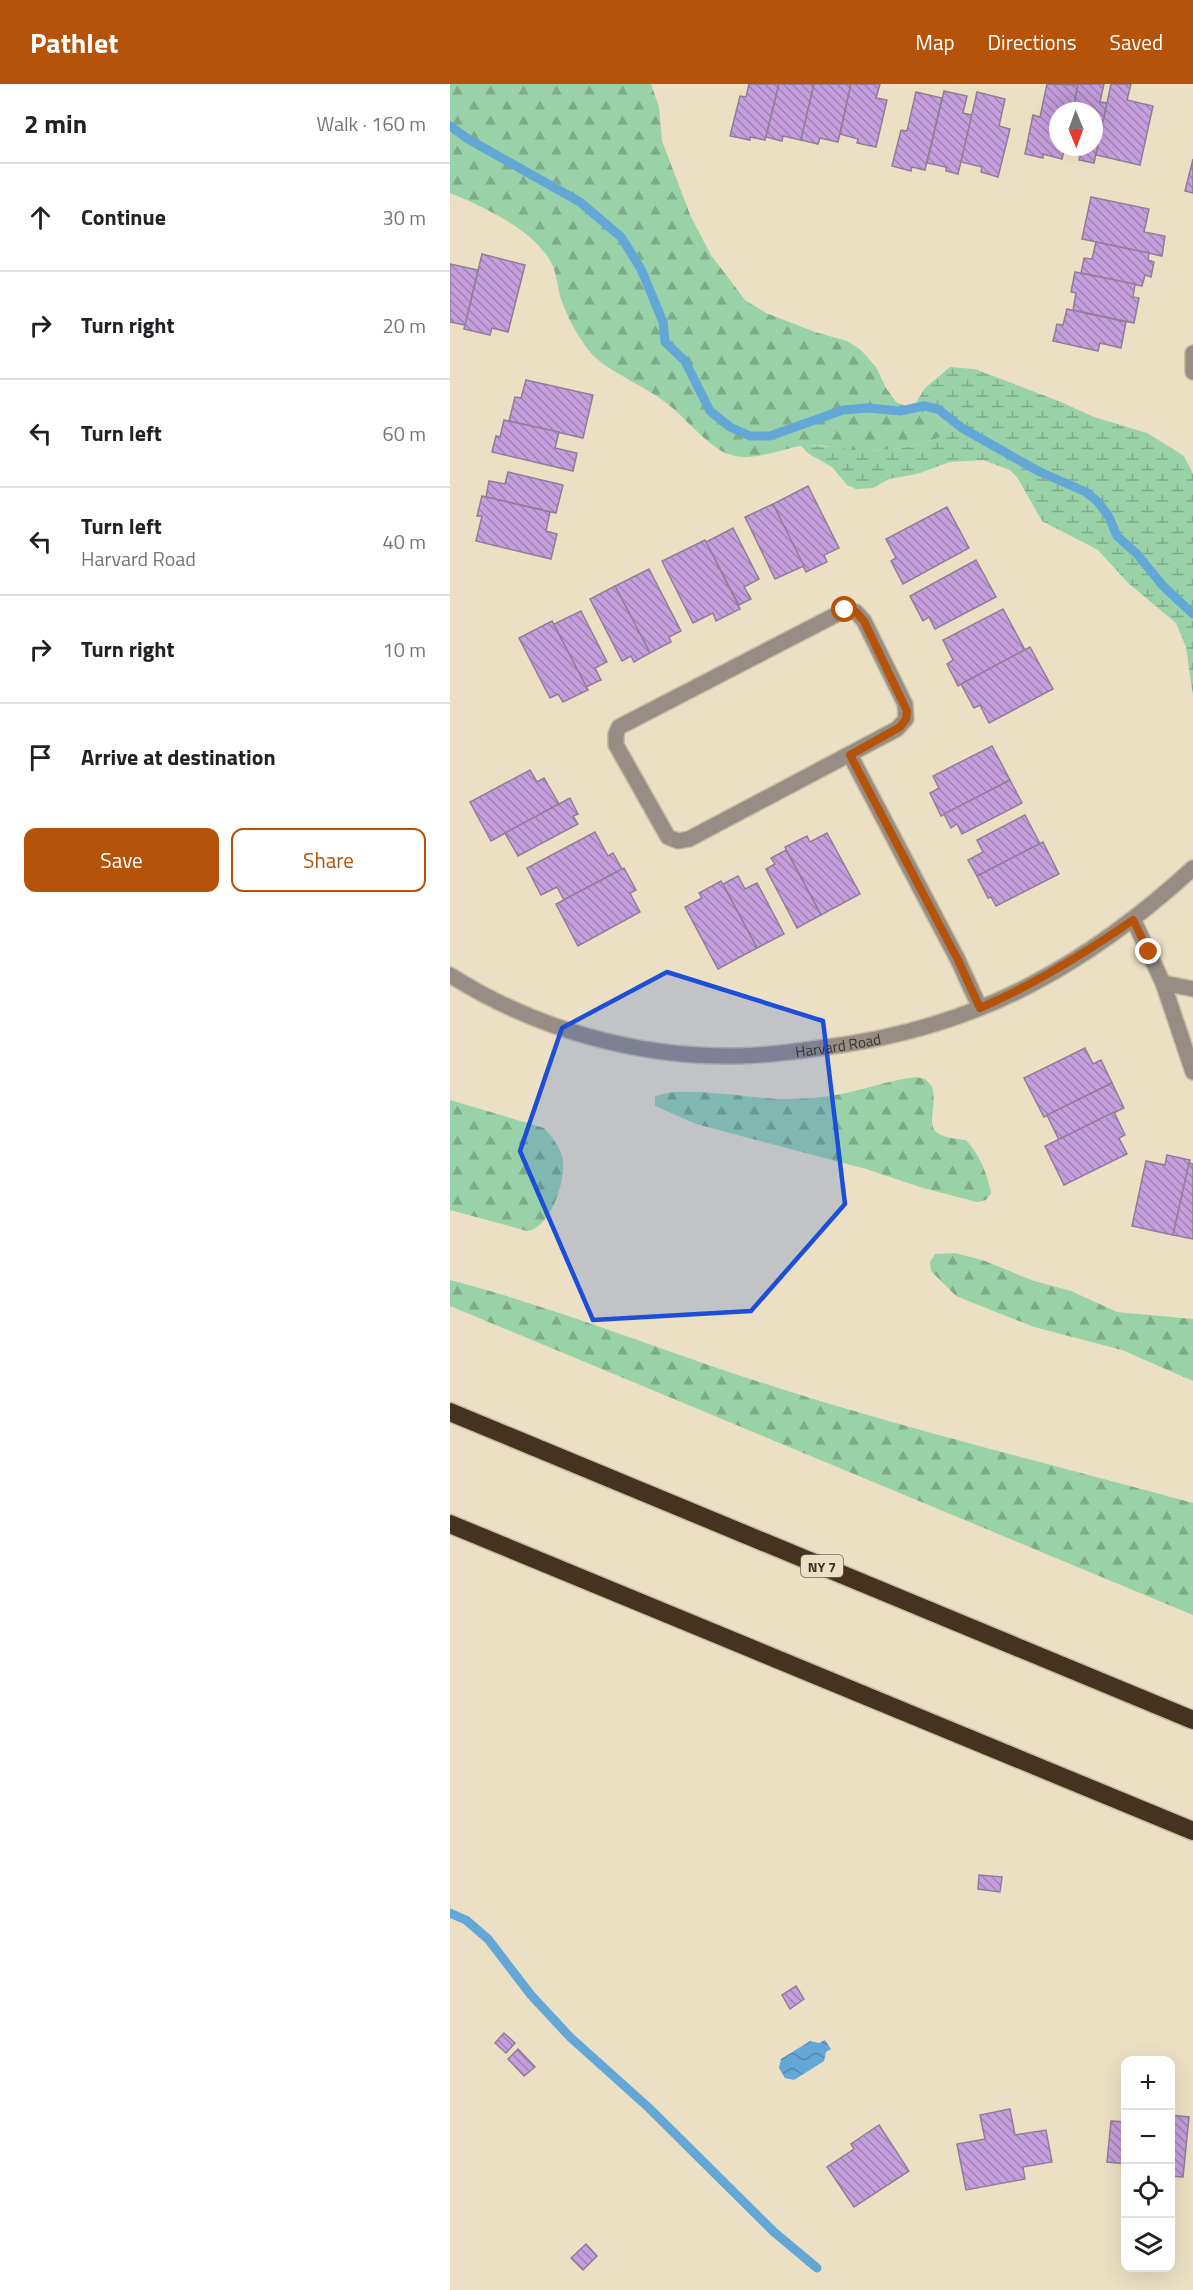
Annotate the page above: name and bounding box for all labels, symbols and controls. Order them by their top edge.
text: Pathlet [30,21,118,64]
text: Map [915,26,955,58]
text: Directions [988,26,1077,58]
text: Saved [1110,26,1163,58]
north arrow [1049,102,1103,156]
text: 2 min [24,104,87,143]
text: Walk · 160 m [317,108,426,139]
text: Continue [81,200,166,234]
icon: ahead [24,201,57,234]
text: 30 m [382,202,426,233]
text: Turn right [81,308,175,342]
icon: right [24,309,57,342]
text: 20 m [382,310,426,341]
text: Turn left [81,416,162,450]
icon: left [24,417,57,450]
text: 60 m [382,418,426,449]
text: Turn left [81,509,162,543]
icon: left [24,525,57,558]
text: 40 m [382,526,426,557]
text: Harvard Road [81,543,196,574]
route start [831,596,857,622]
text: Turn right [81,632,175,666]
icon: right [24,633,57,666]
text: 10 m [382,634,426,665]
text: Arrive at destination [81,740,276,774]
icon: arrive [24,741,57,774]
button: Save [24,828,219,892]
button: Share [231,828,426,892]
route end [1135,938,1161,964]
street label: Harvard Road [794,1027,883,1063]
road number: NY 7 [801,1555,843,1577]
map controls [1121,2056,1175,2272]
button: + [1121,2056,1175,2110]
button: − [1121,2110,1175,2164]
button: locate [1121,2164,1175,2218]
button: layers [1121,2218,1175,2272]

